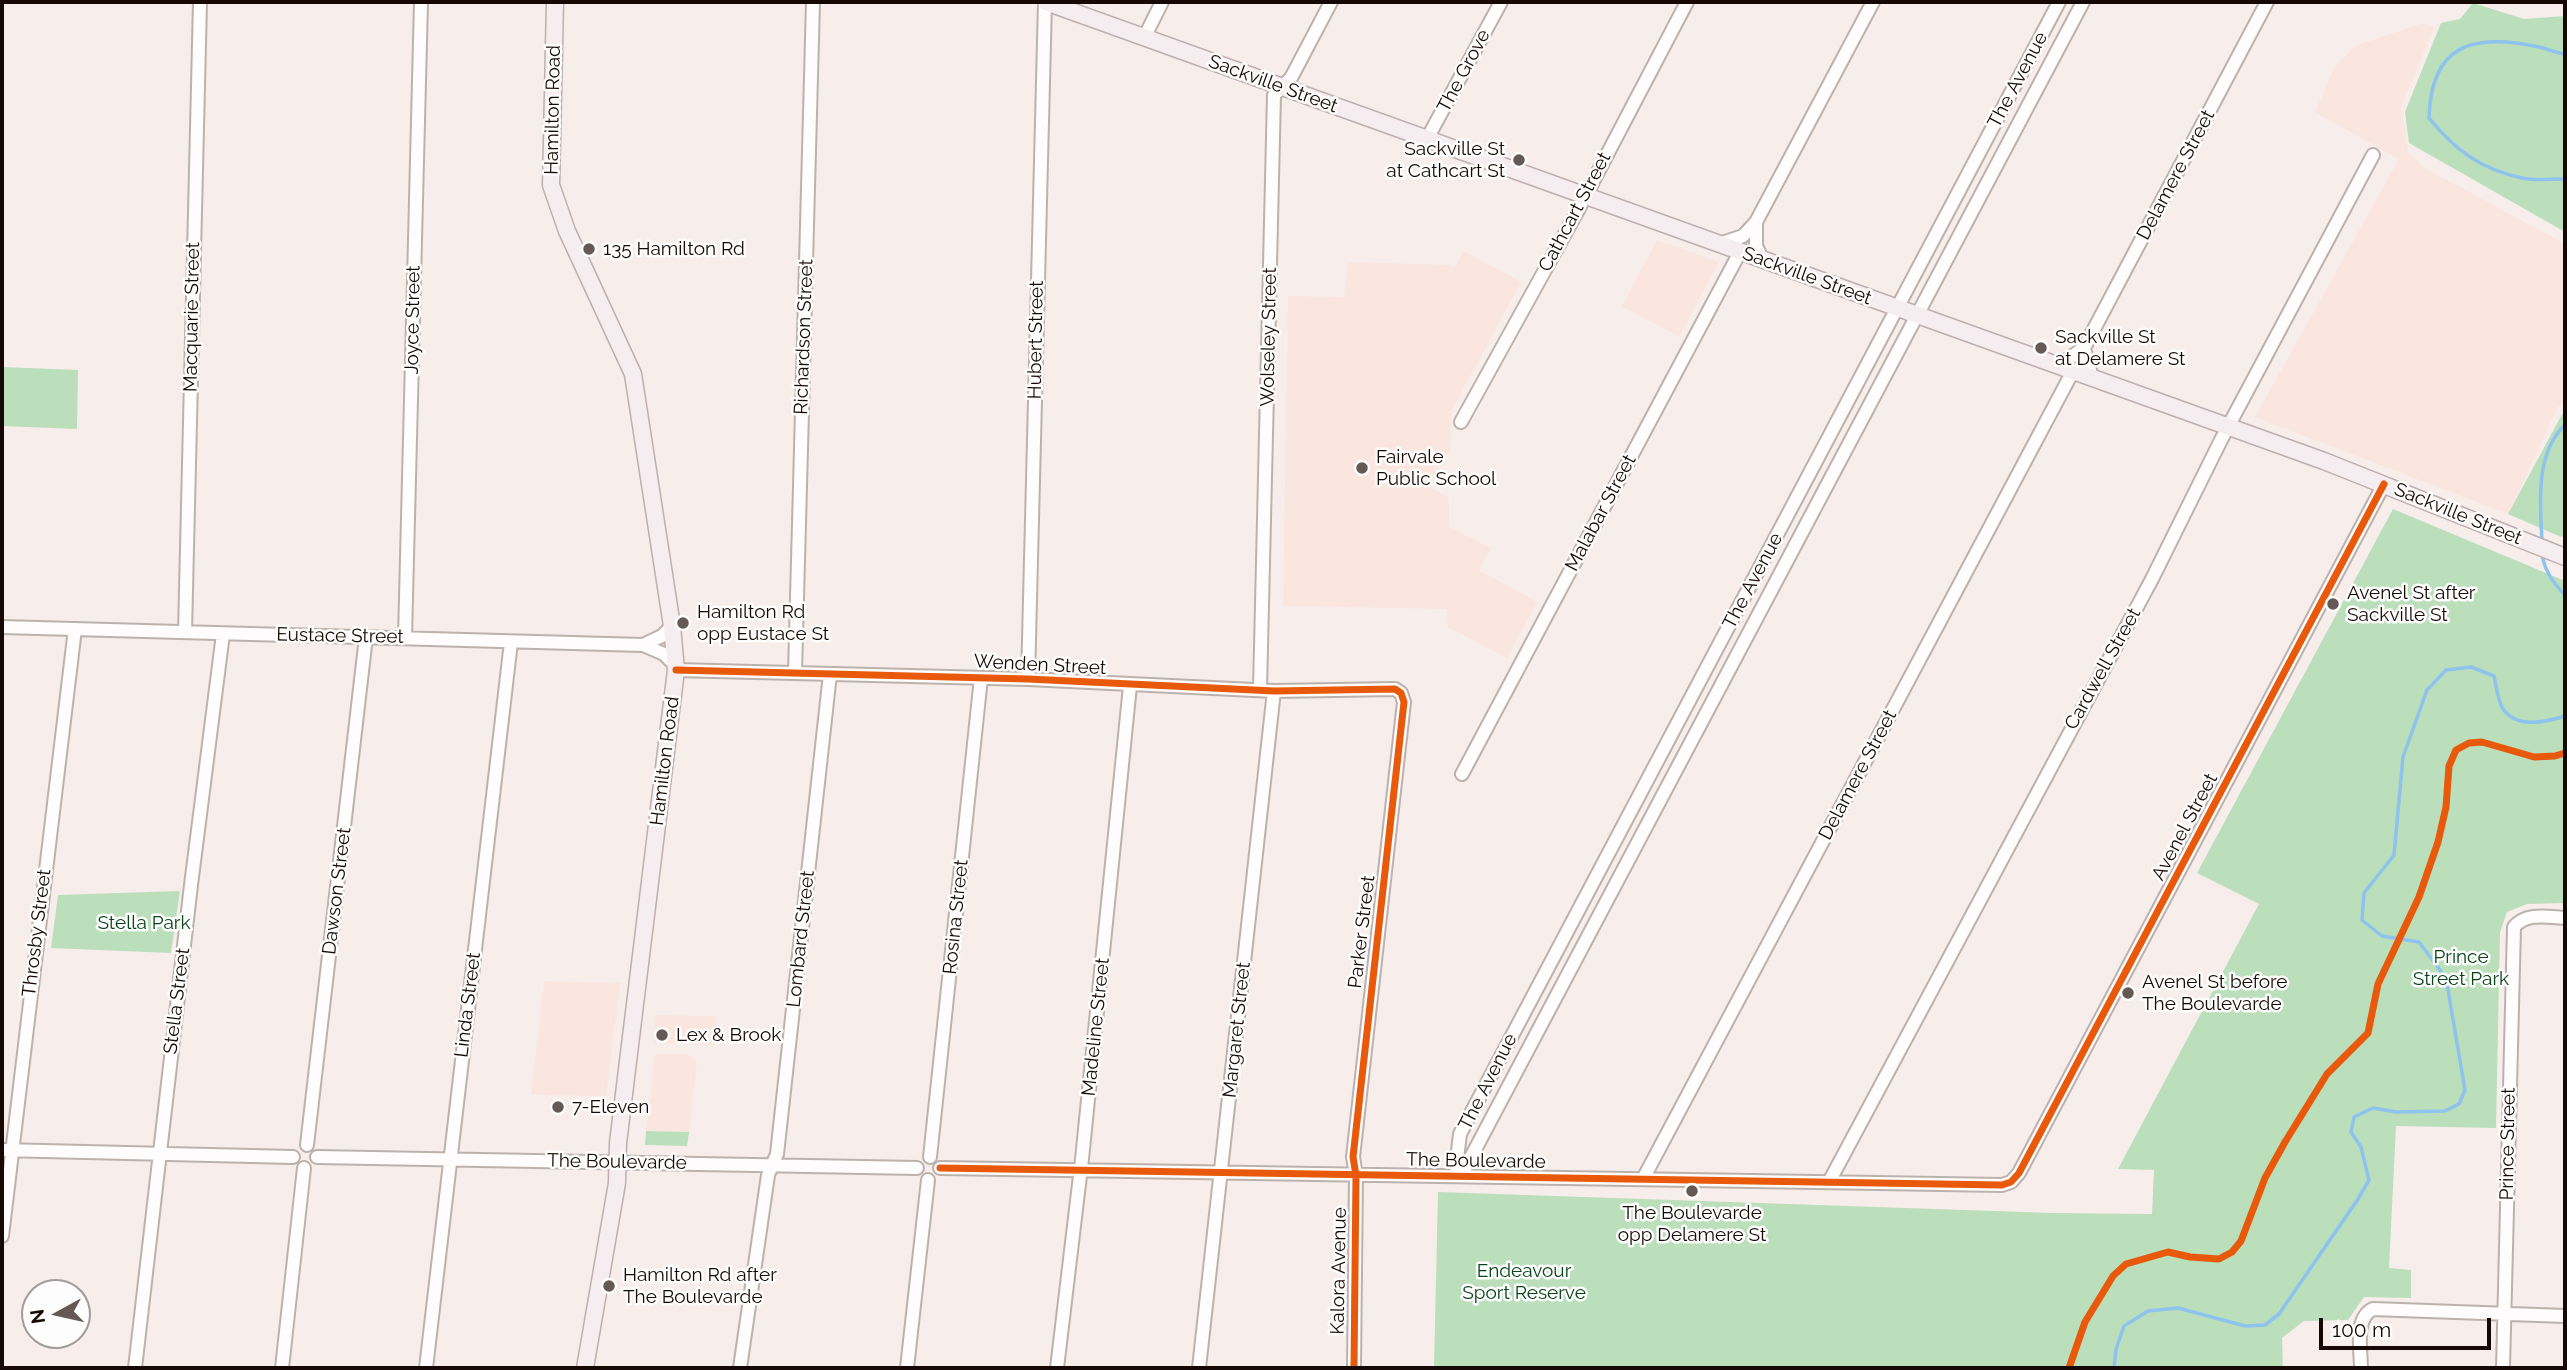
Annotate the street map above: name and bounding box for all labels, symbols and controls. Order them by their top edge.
street label: The Grove [1433,26,1495,116]
street label: The Avenue [1983,28,2053,132]
street label: Hamilton Road [540,45,566,175]
street label: Sackville Street [1205,50,1341,118]
street label: Delamere Street [2132,106,2220,244]
place label: Sackville St at Cathcart St [1386,138,1505,182]
street label: Cathcart Street [1534,148,1616,276]
marker: Sackville St at Cathcart St [1511,152,1527,168]
place label: 135 Hamilton Rd [603,238,745,260]
marker: 135 Hamilton Rd [581,241,597,257]
street label: Macquarie Street [179,242,205,392]
street label: Sackville Street [1739,242,1875,310]
street label: Richardson Street [790,259,818,415]
street label: Joyce Street [401,265,425,375]
street label: Wolseley Street [1256,267,1282,407]
street label: Hubert Street [1024,280,1048,400]
place label: Sackville St at Delamere St [2055,326,2185,370]
marker: Sackville St at Delamere St [2033,340,2049,356]
place label: Fairvale Public School [1376,446,1496,490]
street label: Malabar Street [1561,451,1641,575]
marker: Fairvale Public School [1354,460,1370,476]
street label: Sackville Street [2391,478,2525,550]
street label: The Avenue [1718,529,1788,633]
place label: Avenel St after Sackville St [2347,582,2476,626]
marker: Avenel St after Sackville St [2325,596,2341,612]
place label: Hamilton Rd opp Eustace St [697,601,829,645]
street label: Cardwell Street [2060,604,2146,734]
marker: Hamilton Rd opp Eustace St [675,615,691,631]
street label: Eustace Street [276,623,404,649]
street label: Wenden Street [973,650,1107,680]
street label: Hamilton Road [646,695,684,827]
street label: Delamere Street [1814,706,1902,844]
street label: Avenel Street [2147,770,2223,884]
street label: Dawson Street [318,826,356,956]
street label: Rosina Street [939,858,973,976]
street label: Throsby Street [18,868,56,998]
street label: Lombard Street [782,869,820,1009]
street label: Parker Street [1344,874,1380,990]
park label: Stella Park [97,912,191,934]
park label: Prince Street Park [2413,946,2509,990]
street label: Stella Street [159,947,195,1055]
street label: Linda Street [450,951,486,1059]
street label: Madeline Street [1077,957,1115,1097]
street label: Margaret Street [1219,961,1255,1099]
place label: Avenel St before The Boulevarde [2142,971,2288,1015]
marker: Avenel St before The Boulevarde [2120,985,2136,1001]
place label: Lex & Brook [676,1024,781,1046]
marker: Lex & Brook [654,1027,670,1043]
street label: The Avenue [1454,1030,1522,1134]
street label: Prince Street [2496,1087,2520,1201]
place label: 7-Eleven [572,1096,649,1118]
marker: 7-Eleven [550,1099,566,1115]
street label: The Boulevarde [1406,1148,1546,1174]
street label: The Boulevarde [547,1149,687,1175]
marker: The Boulevarde opp Delamere St [1684,1183,1700,1199]
place label: The Boulevarde opp Delamere St [1618,1202,1766,1246]
street label: Kalora Avenue [1326,1207,1352,1335]
park label: Endeavour Sport Reserve [1462,1260,1586,1304]
place label: Hamilton Rd after The Boulevarde [623,1264,777,1308]
marker: Hamilton Rd after The Boulevarde [601,1278,617,1294]
north arrow [21,1279,91,1349]
scale bar [2322,1304,2494,1348]
text: N [25,1308,49,1325]
text: 100 m [2332,1317,2391,1342]

